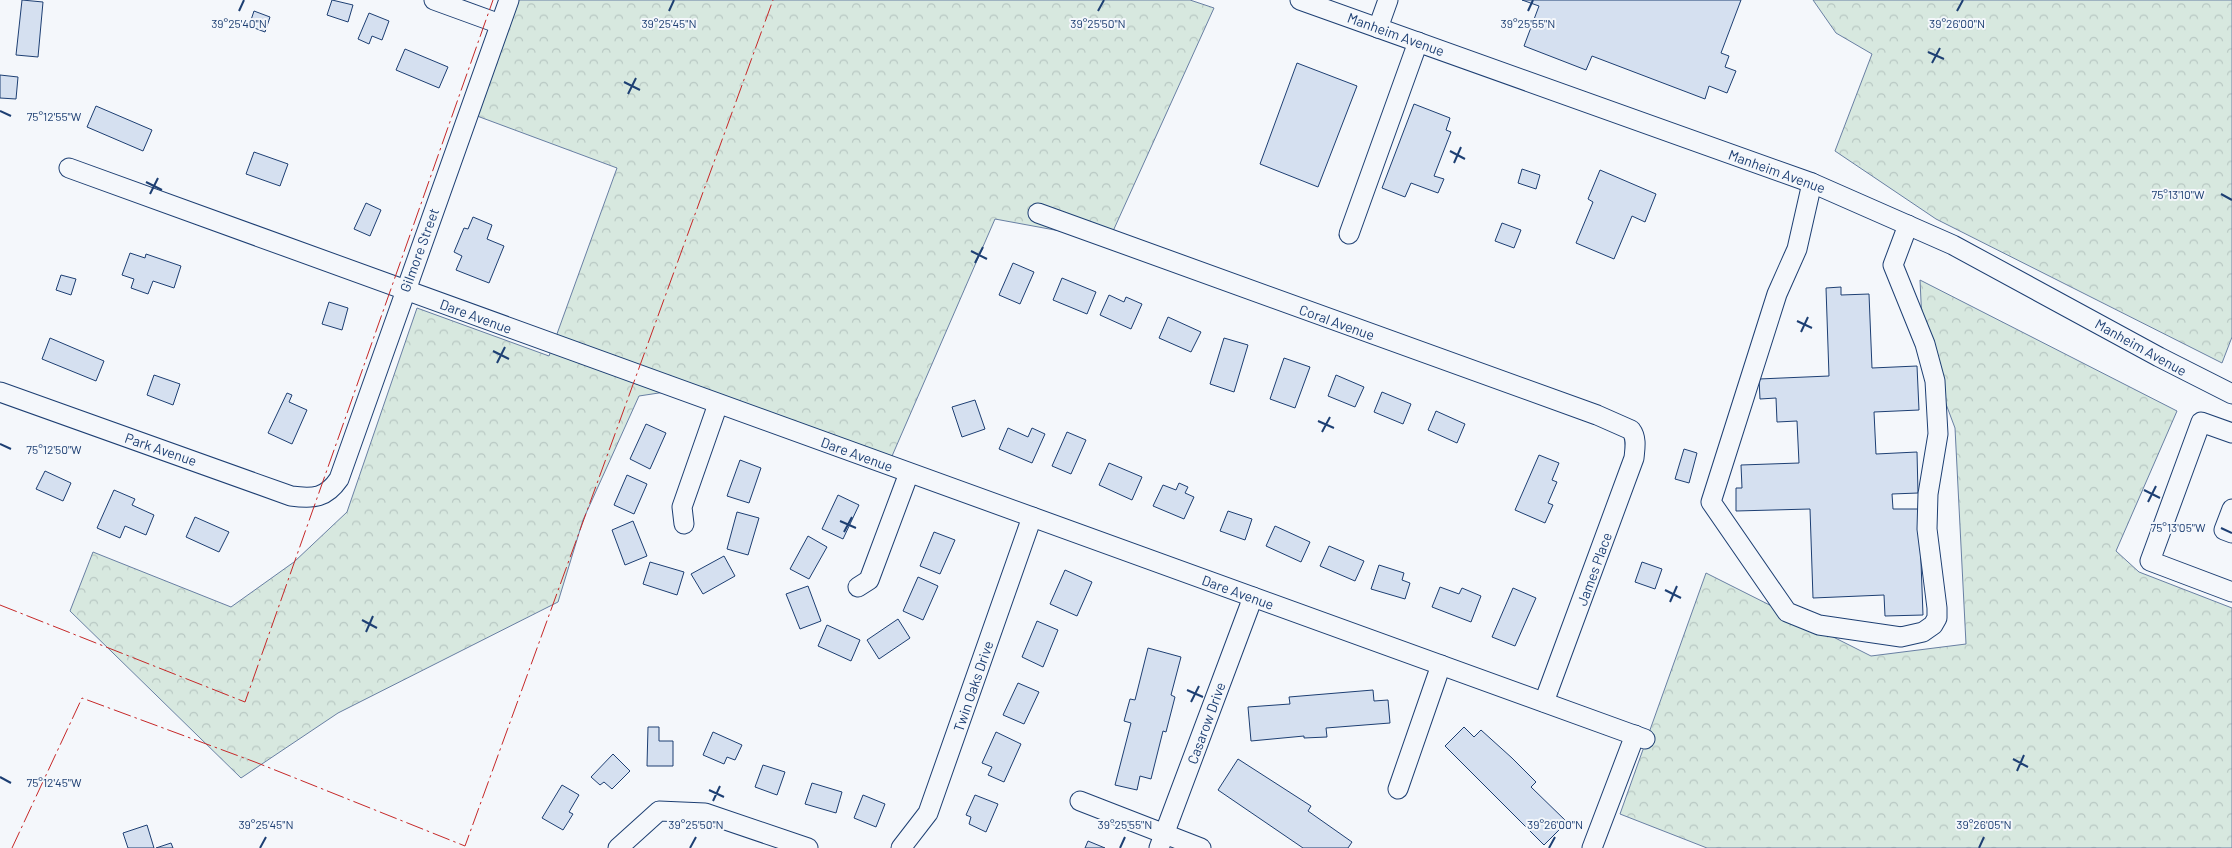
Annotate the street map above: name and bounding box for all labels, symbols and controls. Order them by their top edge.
street label: Manheim Avenue [1345,9,1447,59]
text: 39°25'40"N [211,16,267,30]
text: 39°25'45"N [641,16,697,30]
text: 39°25'50"N [1070,16,1126,30]
text: 39°25'55"N [1501,16,1555,30]
text: 39°26'00"N [1929,16,1985,30]
text: 75°12'55"W [27,109,82,123]
street label: Manheim Avenue [1726,146,1828,196]
text: 75°13'10"W [2151,187,2205,201]
street label: Gilmore Street [396,206,442,294]
street label: Dare Avenue [438,295,514,337]
street label: Coral Avenue [1297,301,1377,343]
street label: Manheim Avenue [2092,315,2190,379]
street label: Park Avenue [123,429,199,469]
street label: Dare Avenue [819,433,895,475]
text: 75°12'50"W [26,442,82,456]
text: 75°13'05"W [2150,520,2206,534]
street label: James Place [1573,530,1615,608]
street label: Dare Avenue [1200,571,1276,613]
street label: Twin Oaks Drive [950,638,996,734]
street label: Casarow Drive [1183,680,1229,766]
text: 75°12'45"W [27,775,82,789]
text: 39°25'45"N [238,817,294,831]
text: 39°25'50"N [668,817,724,831]
text: 39°25'55"N [1098,817,1152,831]
text: 39°26'00"N [1527,817,1583,831]
text: 39°26'05"N [1956,817,2012,831]

